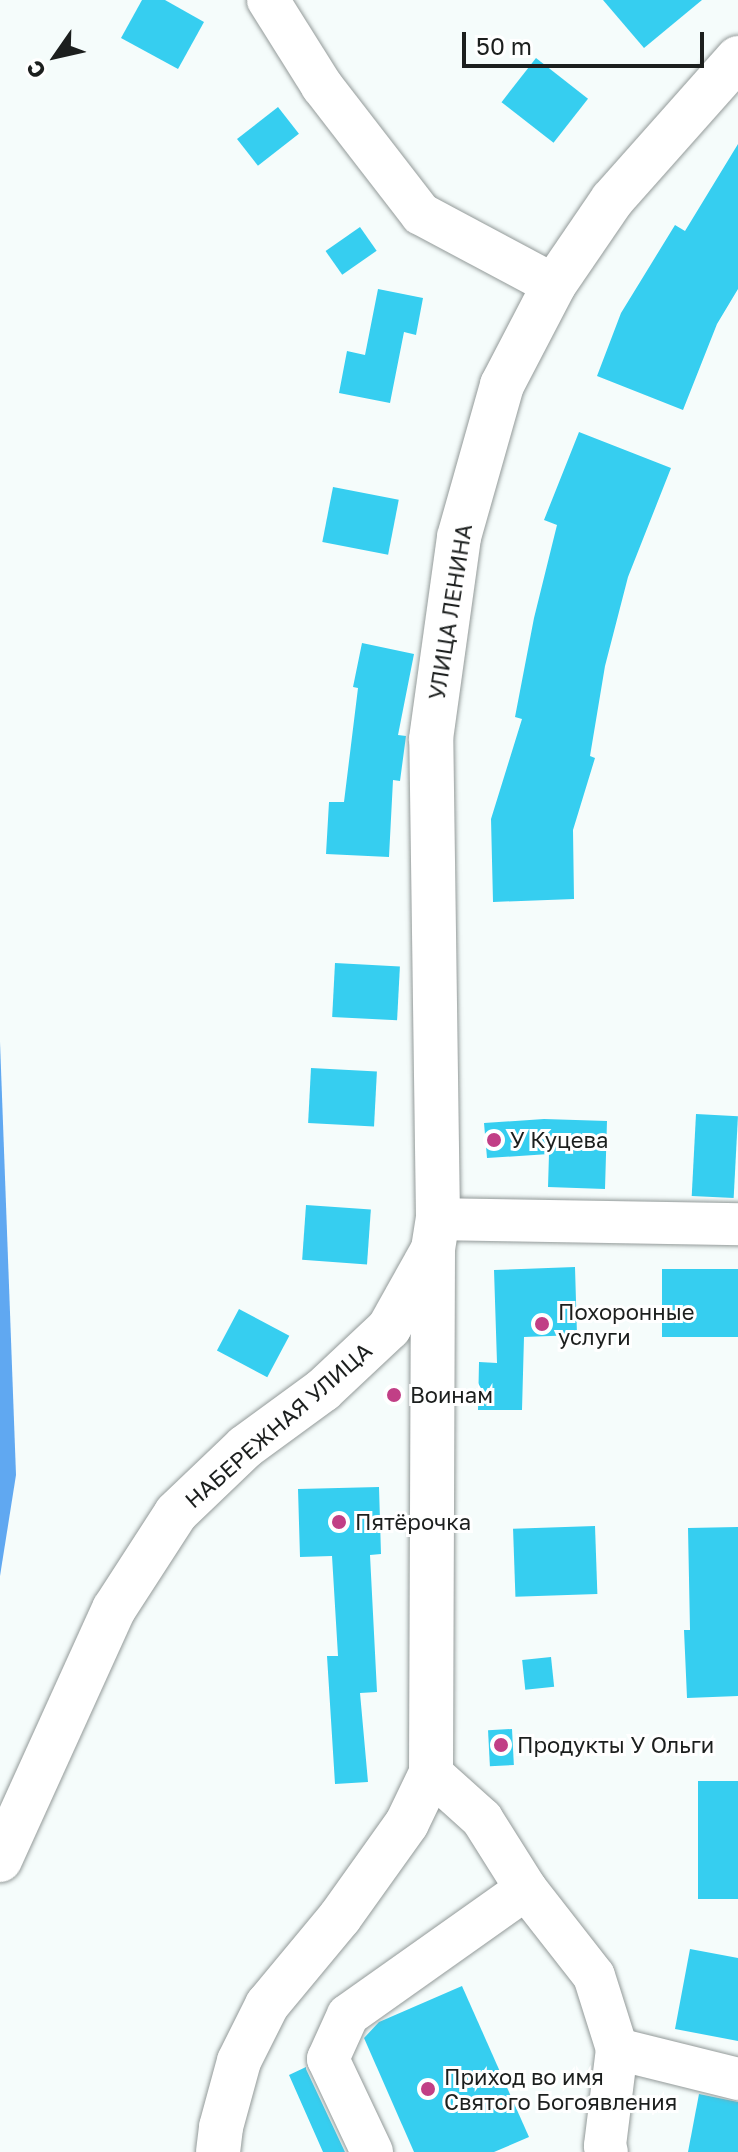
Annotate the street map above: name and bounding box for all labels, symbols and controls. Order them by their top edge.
north arrow [16,16,96,96]
scale bar [466,16,708,66]
text: 50 m [476,31,532,60]
text: С [20,56,51,84]
street label: УЛИЦА ЛЕНИНА [423,522,477,702]
place label: У Куцева [510,1127,608,1153]
marker: У Куцева [485,1131,503,1149]
place label: Похоронные услуги [558,1298,695,1350]
marker: Похоронные услуги [533,1315,551,1333]
street label: НАБЕРЕЖНАЯ УЛИЦА [179,1337,377,1513]
place label: Воинам [410,1382,493,1408]
marker: Воинам [385,1386,403,1404]
place label: Пятёрочка [355,1509,471,1535]
marker: Пятёрочка [330,1513,348,1531]
place label: Продукты У Ольги [517,1732,714,1758]
marker: Продукты У Ольги [492,1736,510,1754]
place label: Приход во имя Святого Богоявления [444,2063,677,2114]
marker: Приход во имя Святого Богоявления [419,2080,437,2098]

